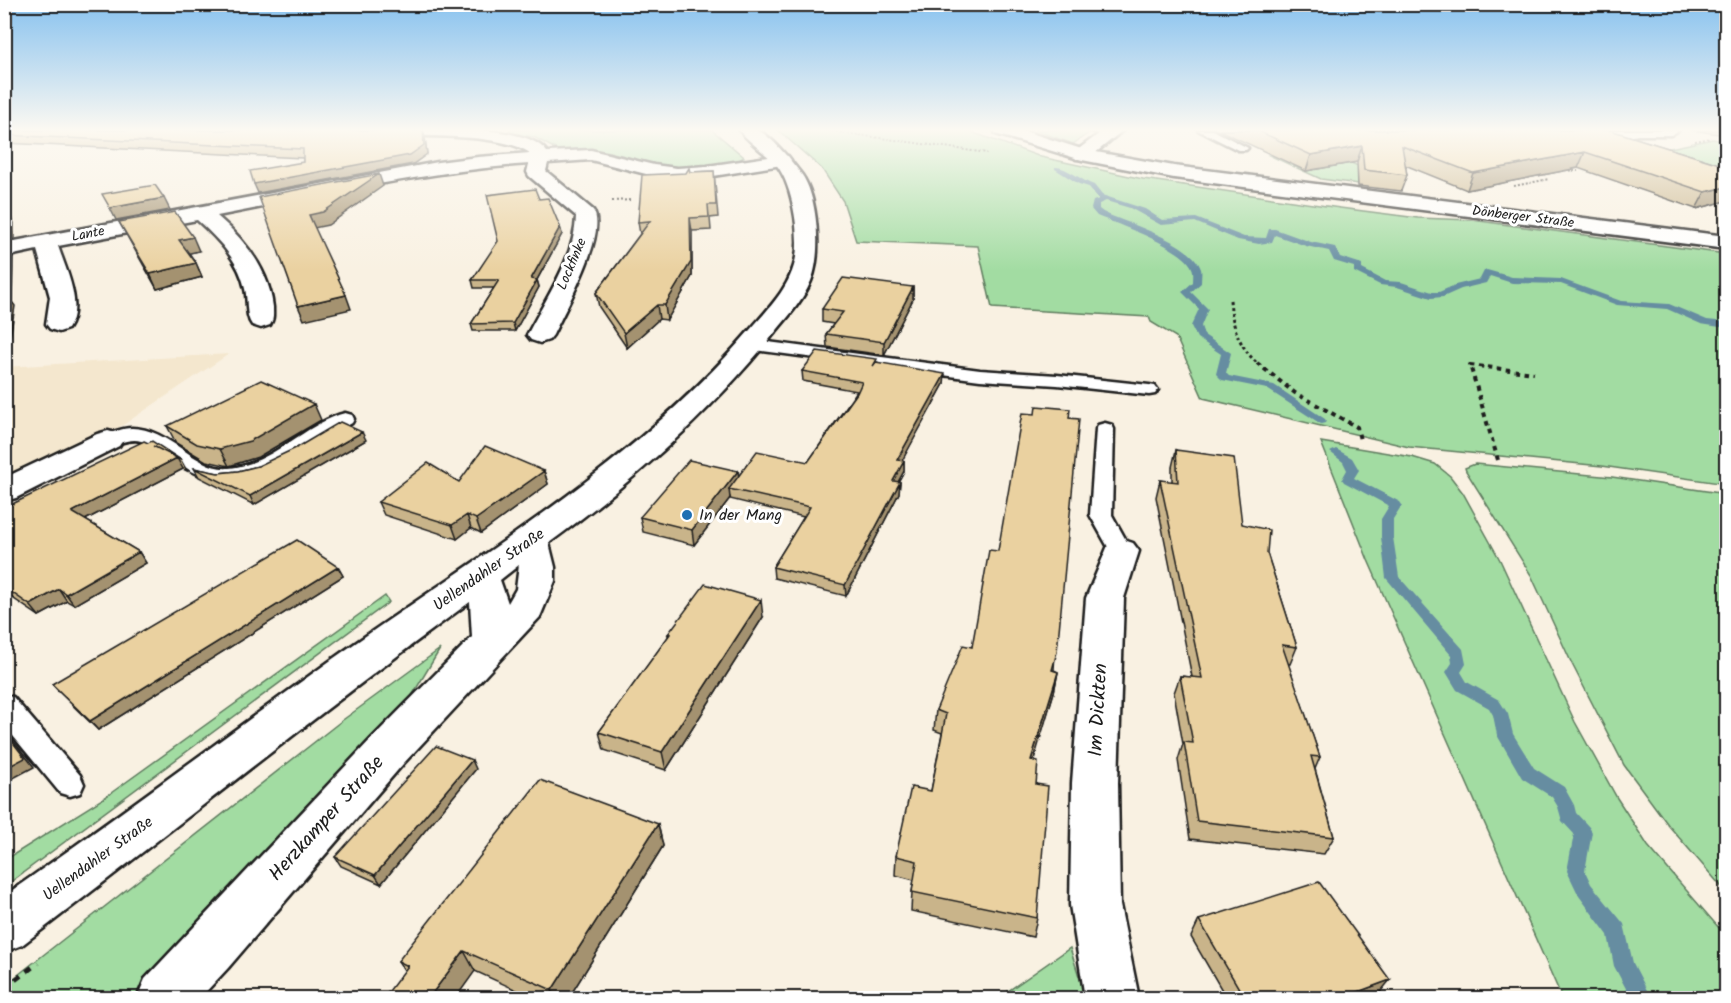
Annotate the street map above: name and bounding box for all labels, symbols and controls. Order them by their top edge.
street label: Dönberger Straße [1471,200,1576,234]
street label: Lante [70,220,107,248]
street label: Lockfinke [551,234,593,293]
place label: In der Mang [699,503,782,528]
marker: In der Mang [680,508,694,522]
street label: Uellendahler Straße [428,522,550,618]
street label: Im Dickten [1081,662,1117,758]
street label: Herzkamper Straße [261,749,393,889]
street label: Uellendahler Straße [38,810,158,908]

